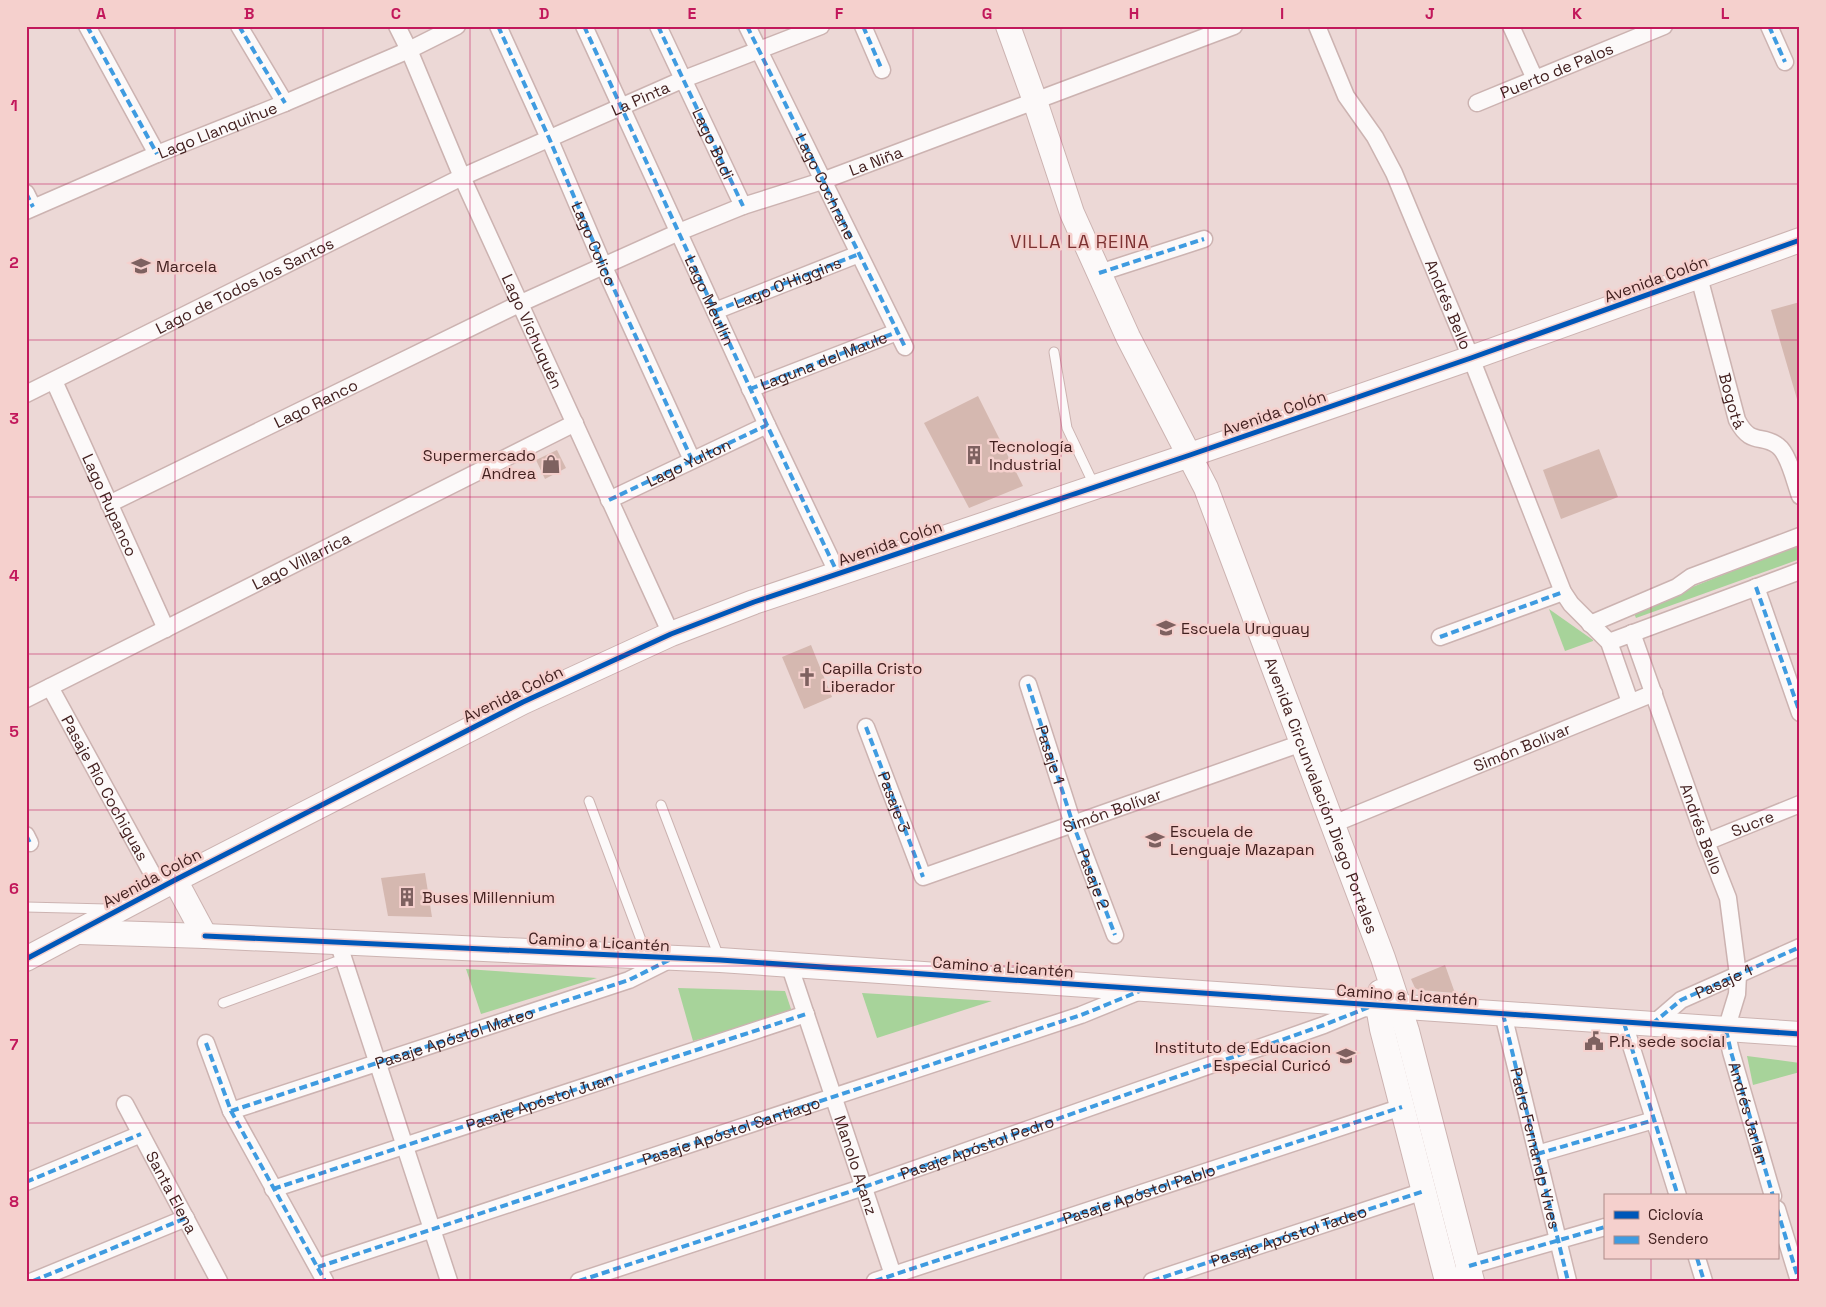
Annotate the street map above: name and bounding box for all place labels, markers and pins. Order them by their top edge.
school or university icon: Marcela [130,255,152,277]
place label: Marcela [156,256,217,277]
place label: Tecnología Industrial [989,436,1073,475]
building icon: Tecnología Industrial [963,444,985,466]
place label: Supermercado Andrea [423,445,536,484]
shop icon: Supermercado Andrea [540,453,562,475]
school or university icon: Escuela Uruguay [1155,617,1177,639]
place label: Escuela Uruguay [1181,618,1310,639]
place label: Capilla Cristo Liberador [822,658,922,697]
church icon: Capilla Cristo Liberador [796,666,818,688]
place label: Escuela de Lenguaje Mazapan [1170,821,1315,860]
school or university icon: Escuela de Lenguaje Mazapan [1144,829,1166,851]
building icon: Buses Millennium [396,886,418,908]
place label: Buses Millennium [422,887,555,908]
public building icon: P.h. sede social [1583,1030,1605,1052]
place label: P.h. sede social [1609,1031,1725,1052]
place label: Instituto de Educacion Especial Curicó [1155,1037,1331,1076]
school or university icon: Instituto de Educacion Especial Curicó [1335,1045,1357,1067]

